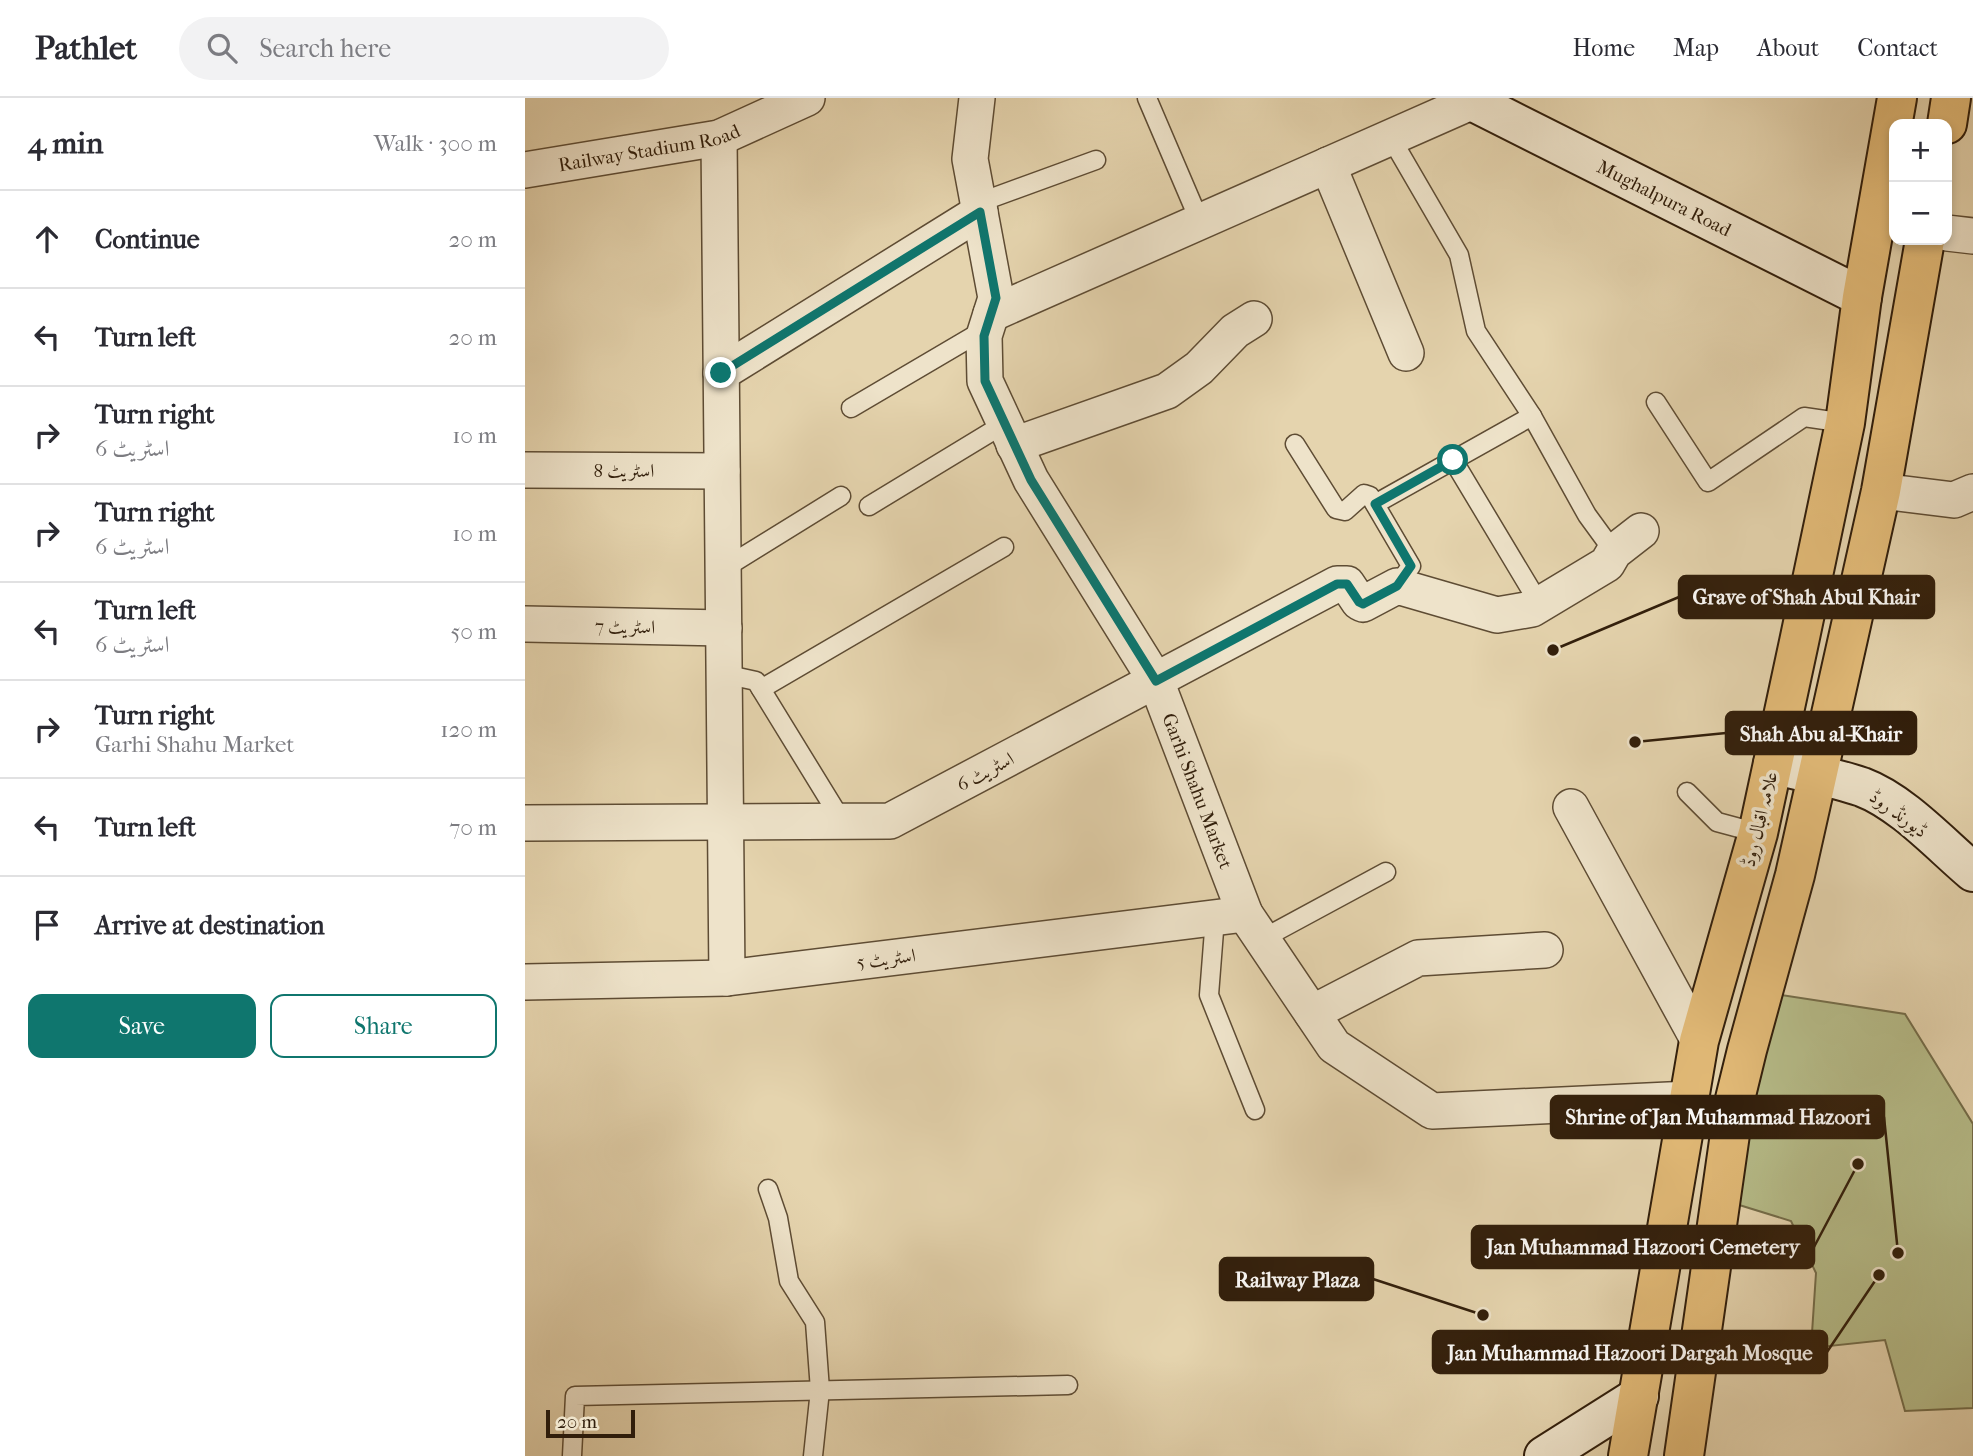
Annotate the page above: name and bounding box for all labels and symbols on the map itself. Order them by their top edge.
street label: Railway Stadium Road [557,120,744,176]
street label: Mughalpura Road [1593,156,1735,242]
route end [705,357,736,388]
route start [1437,444,1468,475]
street label: اسٹریٹ 8 [594,460,654,482]
callout: Grave of Shah Abul Khair [1679,576,1934,618]
text: Grave of Shah Abul Khair [1692,585,1921,609]
street label: اسٹریٹ 7 [595,615,655,639]
street label: Garhi Shahu Market [1157,710,1237,872]
callout: Shah Abu al-Khair [1726,712,1916,754]
text: Shah Abu al-Khair [1740,722,1903,746]
street label: اسٹریٹ 6 [953,748,1018,796]
street label: علامہ اقبال روڈ [1737,769,1782,869]
street label: ڈیورنڈ روڈ [1864,785,1932,843]
street label: اسٹریٹ 5 [855,944,917,974]
callout: Shrine of Jan Muhammad Hazoori [1551,1096,1884,1138]
text: Shrine of Jan Muhammad Hazoori [1565,1105,1871,1129]
callout: Jan Muhammad Hazoori Cemetery [1472,1226,1814,1268]
text: Jan Muhammad Hazoori Cemetery [1484,1235,1802,1259]
callout: Railway Plaza [1220,1258,1373,1300]
text: Railway Plaza [1235,1268,1361,1292]
callout: Jan Muhammad Hazoori Dargah Mosque [1433,1331,1827,1373]
text: Jan Muhammad Hazoori Dargah Mosque [1445,1341,1813,1365]
scale bar [546,1407,635,1439]

